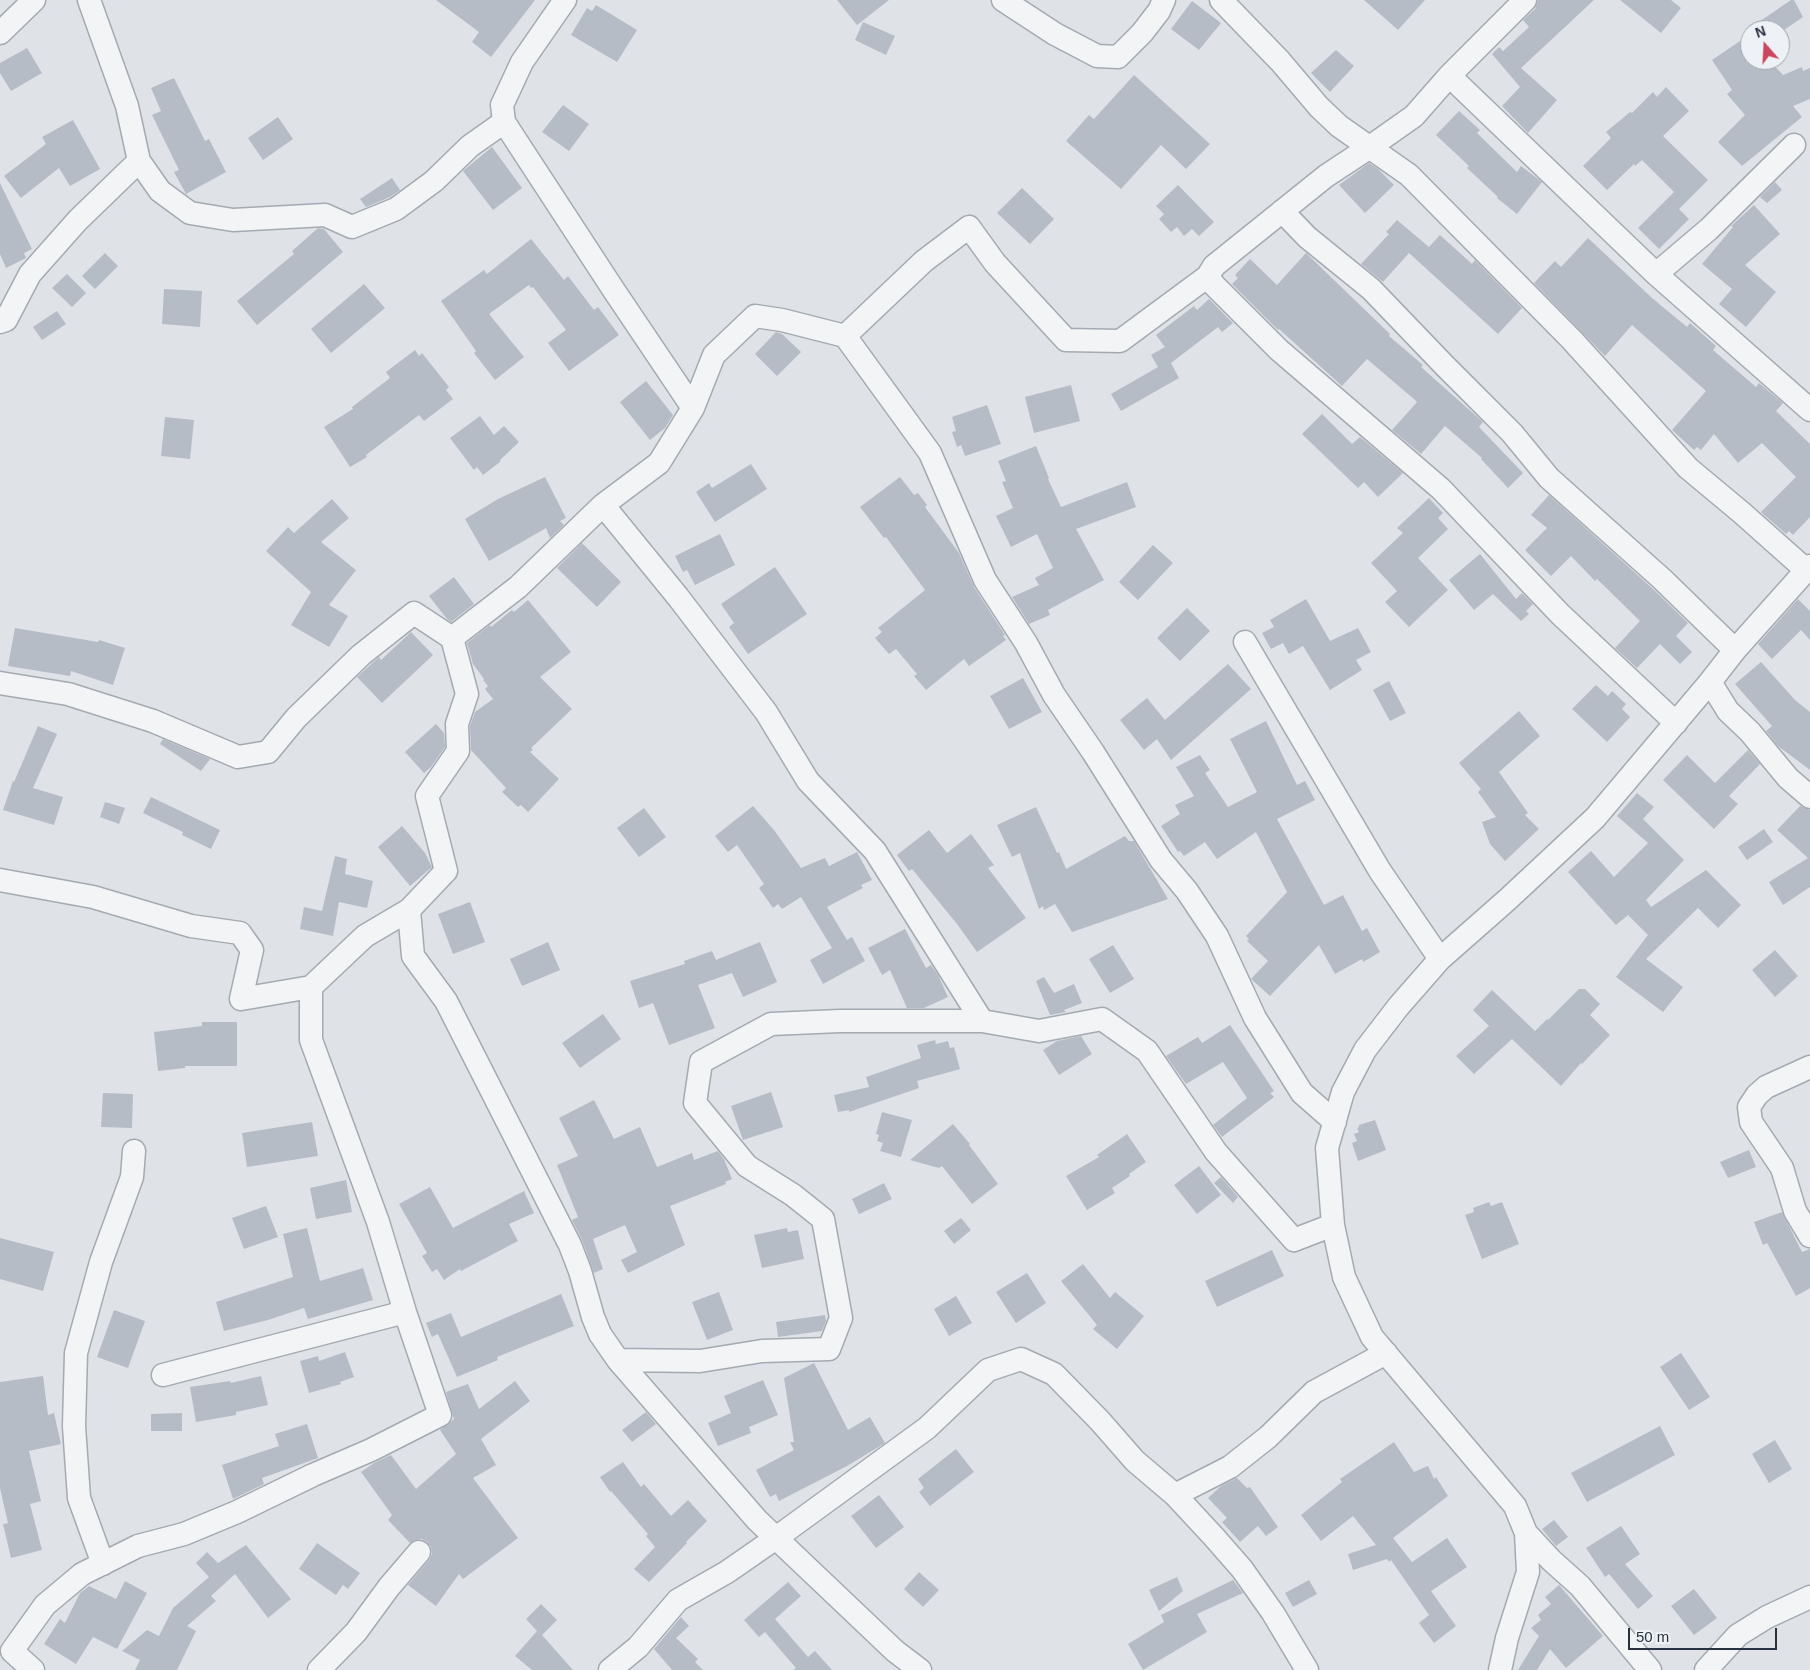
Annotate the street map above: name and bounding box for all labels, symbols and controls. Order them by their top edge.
north arrow [1740,20,1790,70]
text: N [1753,23,1768,41]
scale bar [1630,1618,1779,1650]
text: 50 m [1636,1628,1669,1645]

